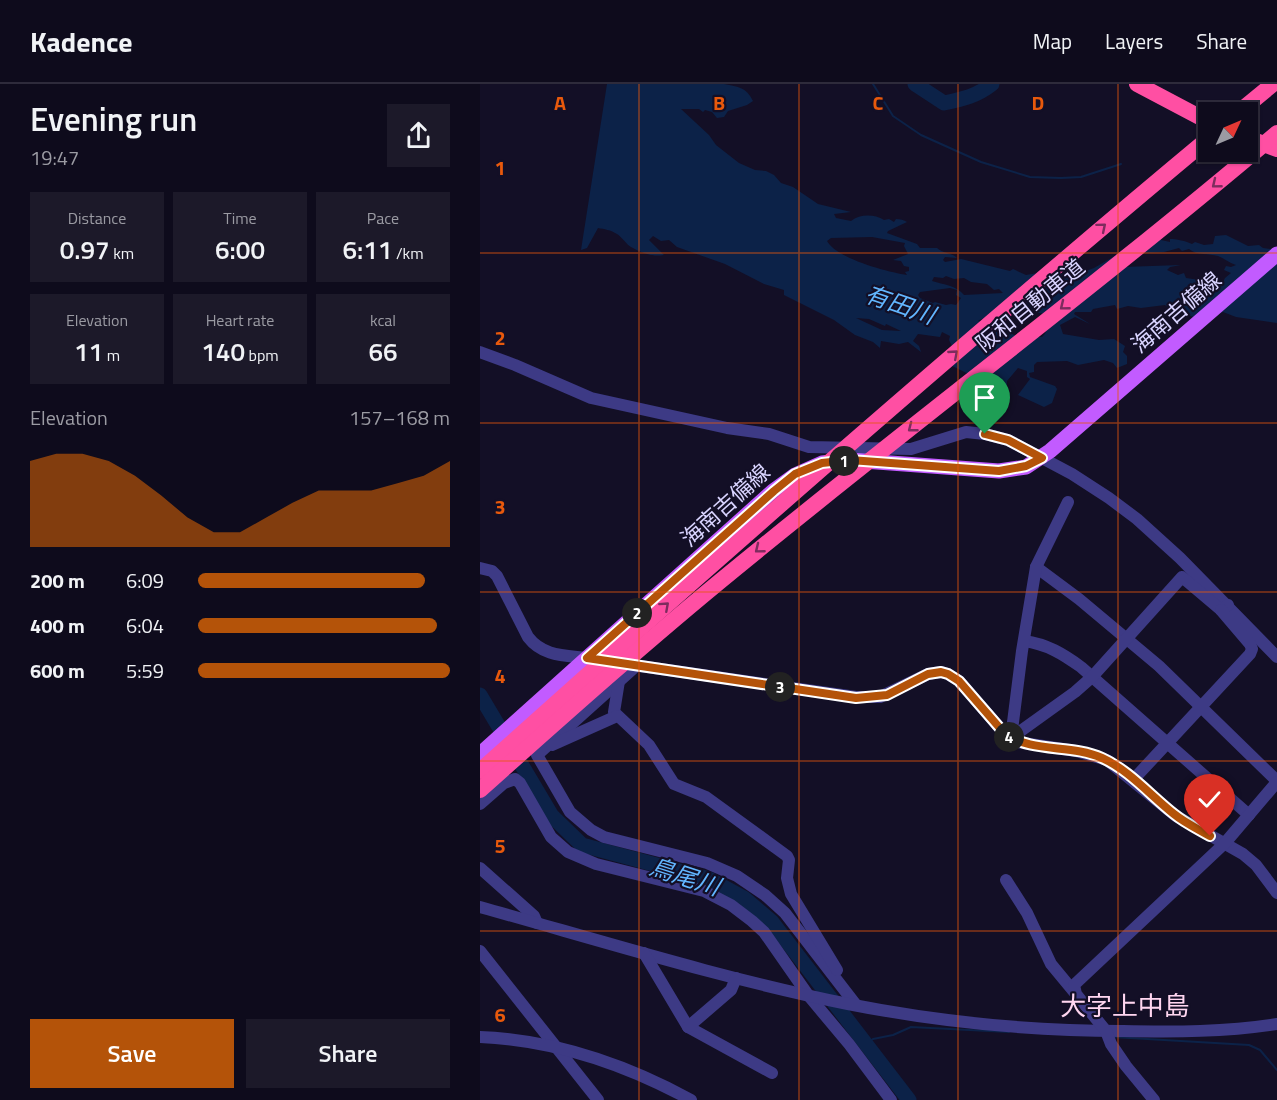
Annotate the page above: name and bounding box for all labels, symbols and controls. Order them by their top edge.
text: Kadence [30,20,133,63]
text: Map [1033,25,1072,57]
text: Layers [1105,25,1163,57]
text: Share [1196,25,1247,57]
text: A [554,87,566,118]
text: B [713,87,725,118]
text: C [873,87,884,118]
text: D [1032,87,1044,118]
text: Evening run [30,94,197,144]
north arrow [1198,102,1258,162]
map controls [1198,102,1258,162]
button: share [387,104,450,167]
text: 19:47 [30,142,79,173]
text: 1 [494,152,506,183]
one-way arrow [1212,176,1223,187]
text: Distance [68,206,126,230]
text: Time [223,206,257,230]
text: Pace [367,206,399,230]
one-way arrow [1095,223,1106,234]
text: 0.97 [60,230,110,269]
text: 6:00 [215,230,265,269]
text: 6:11 [342,230,392,269]
text: km [110,241,134,265]
text: /km [392,241,424,265]
street label: 阪和自動車道 [968,250,1092,360]
street label: 海南吉備線 [1123,263,1229,361]
water label: 有田川 [860,275,943,334]
one-way arrow [1060,299,1071,310]
text: Elevation [66,308,128,332]
text: Heart rate [206,308,274,332]
text: kcal [370,308,396,332]
text: 2 [494,322,506,353]
text: 11 [74,332,103,371]
text: 140 [201,332,245,371]
text: 66 [368,332,398,371]
text: m [103,343,120,367]
text: bpm [245,343,279,367]
one-way arrow [947,350,958,361]
pin [959,372,1010,434]
icon: arrive [968,381,1001,414]
text: Elevation [30,402,108,433]
text: 157–168 m [349,402,450,433]
one-way arrow [908,421,919,432]
pin: 1 [829,446,859,476]
text: 1 [840,449,848,473]
street label: 海南吉備線 [673,456,777,554]
text: 3 [494,491,506,522]
one-way arrow [755,542,766,553]
text: 200 m [30,565,85,596]
text: 6:09 [126,565,164,596]
pin: 2 [622,598,652,628]
text: 2 [633,601,641,625]
one-way arrow [658,602,669,613]
text: 400 m [30,610,85,641]
text: 6:04 [126,610,164,641]
text: 600 m [30,655,85,686]
text: 5:59 [126,655,164,686]
text: 4 [494,660,506,691]
pin: 3 [765,672,795,702]
text: 3 [776,675,784,699]
pin: 4 [994,722,1024,752]
text: 4 [1005,725,1013,749]
pin [1184,774,1235,836]
icon: check [1193,783,1226,816]
text: 5 [494,830,506,861]
water label: 鳥尾川 [645,848,728,905]
district label: 大字上中島 [1060,986,1190,1025]
text: 6 [494,999,506,1030]
button: Save [30,1019,234,1088]
button: Share [246,1019,450,1088]

